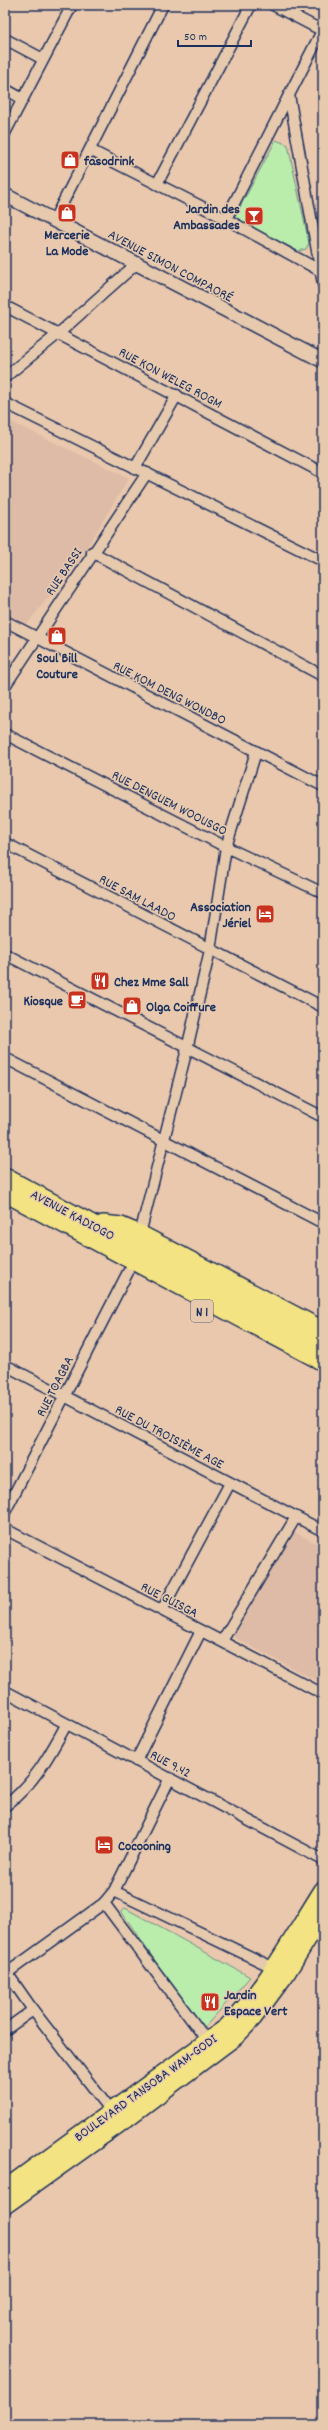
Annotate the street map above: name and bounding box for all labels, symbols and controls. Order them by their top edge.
scale bar [178,22,251,48]
text: 50 m [184,29,207,46]
shop icon: fasodrink [59,149,81,171]
place label: fasodrink [83,152,134,172]
place label: Jardin des Ambassades [173,200,240,236]
shop icon: Mercerie La Mode [56,202,78,224]
bar icon: Jardin des Ambassades [243,205,265,227]
street label: AVENUE SIMON COMPAORÉ [104,225,237,309]
place label: Mercerie La Mode [44,226,90,262]
street label: RUE KON WELEG ROGM [115,343,225,415]
street label: RUE BASSI [41,544,88,600]
shop icon: Soul Bill Couture [46,625,68,647]
place label: Soul Bill Couture [36,649,78,685]
street label: RUE KOM DENG WONDBO [109,657,229,731]
street label: RUE DENGUEM WOOUSGO [108,766,230,842]
street label: RUE SAM LAADO [95,870,179,927]
place label: Association Jériel [190,898,252,934]
hotel icon: Association Jériel [254,903,276,925]
restaurant icon: Chez Mme Sall [89,970,111,992]
place label: Chez Mme Sall [114,973,189,993]
cafe icon: Kiosque [66,989,88,1011]
place label: Kiosque [23,992,63,1012]
shop icon: Olga Coiffure [121,995,143,1017]
place label: Olga Coiffure [146,998,216,1018]
street label: AVENUE KADIOGO [26,1185,118,1246]
road number: N 1 [191,1300,213,1322]
street label: RUE TOAGBA [32,1353,80,1421]
street label: RUE DU TROISIÈME AGE [111,1401,228,1475]
street label: RUE GUISGA [137,1578,202,1624]
street label: RUE 9.42 [146,1746,194,1784]
hotel icon: Cocooning [93,1834,115,1856]
place label: Cocooning [118,1837,171,1857]
place label: Jardin Espace Vert [224,1986,288,2022]
restaurant icon: Jardin Espace Vert [199,1991,221,2013]
street label: BOULEVARD TANSOBA WAM-GODI [71,2029,222,2147]

